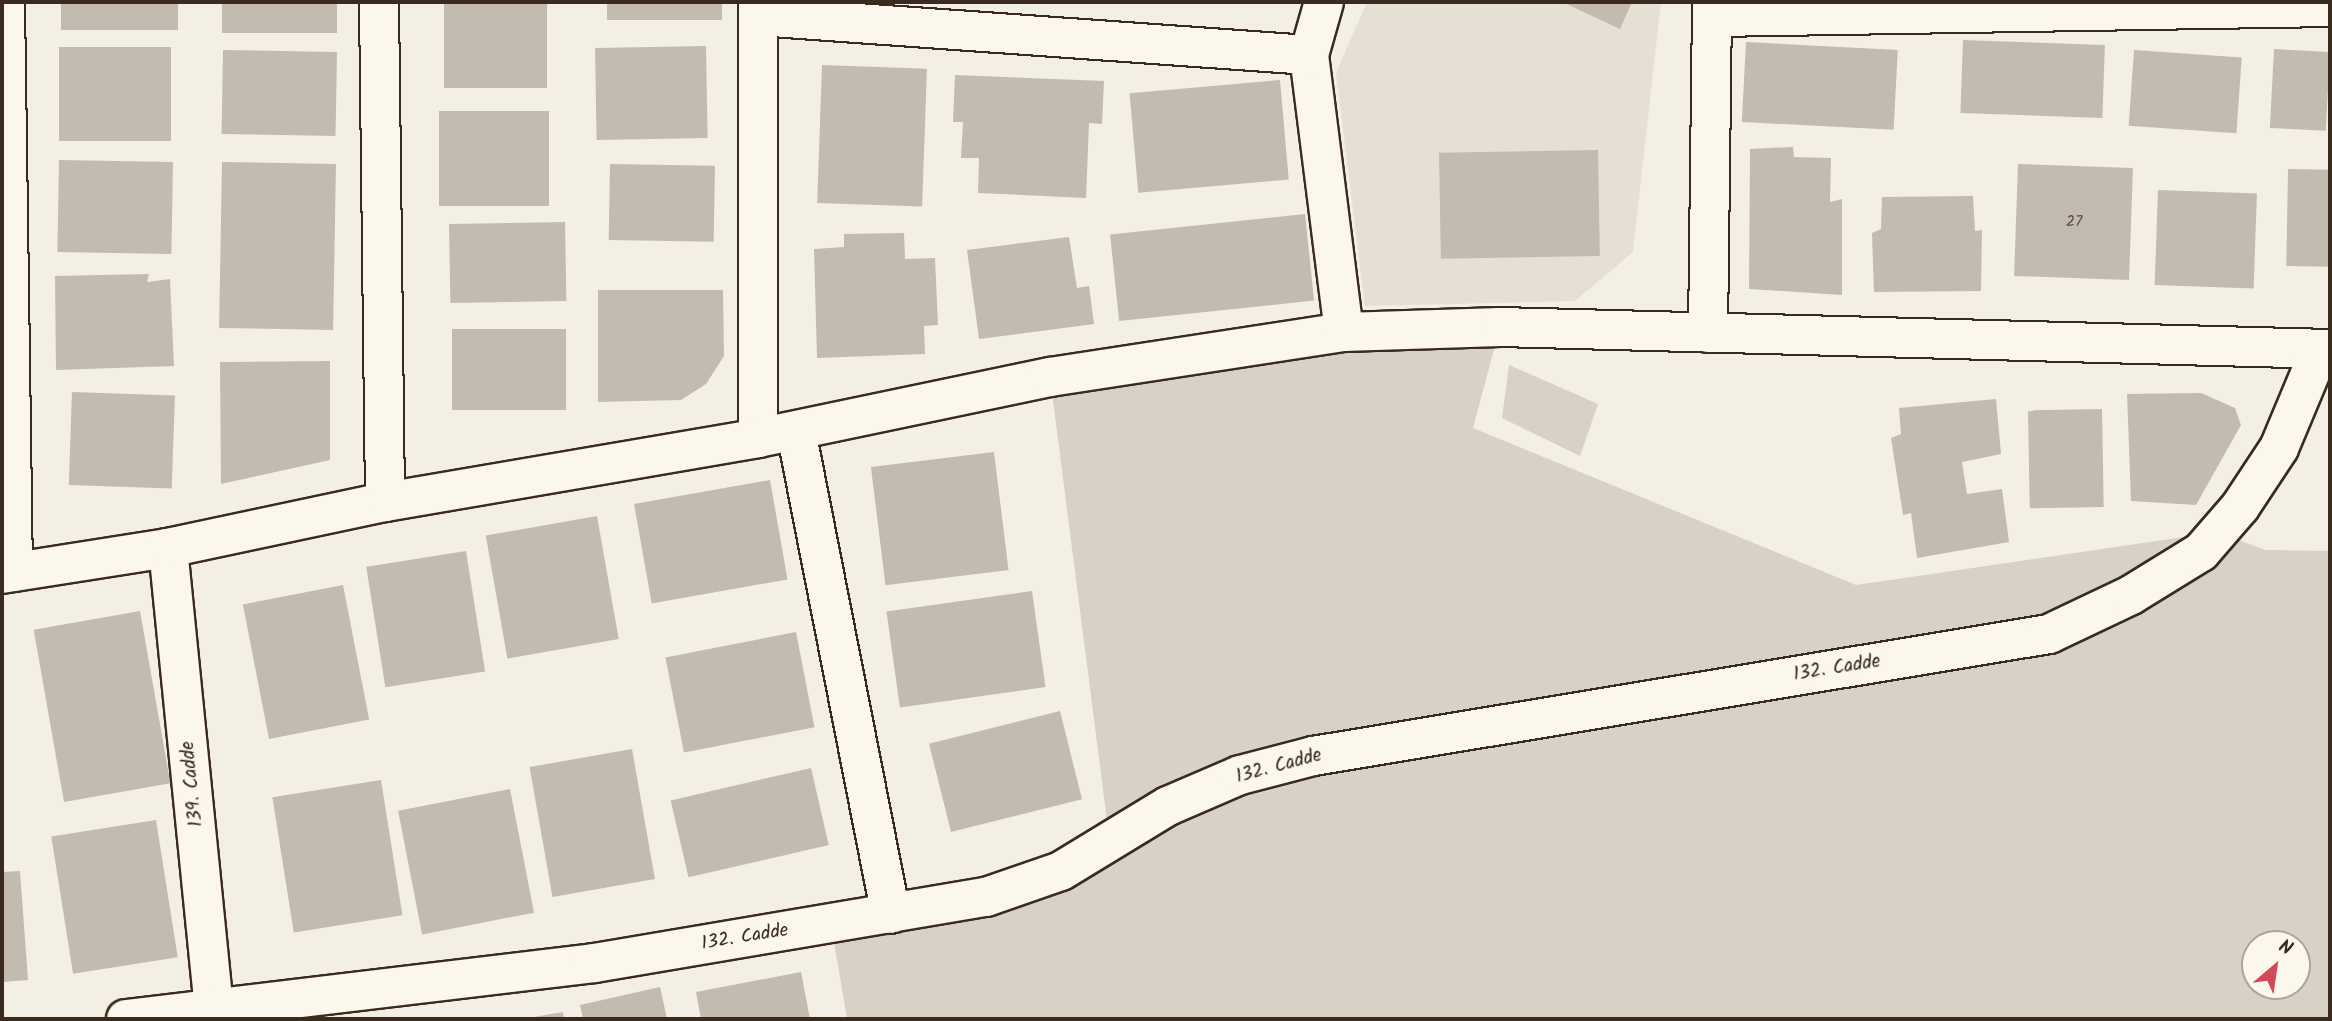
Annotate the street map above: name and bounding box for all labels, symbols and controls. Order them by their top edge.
house number: 27 [2066,212,2082,232]
street label: 132. Cadde [1792,651,1882,687]
street label: 139. Cadde [177,740,209,828]
street label: 132. Cadde [1234,745,1324,789]
street label: 132. Cadde [700,920,790,956]
north arrow [2241,930,2311,1000]
text: N [2273,932,2298,964]

